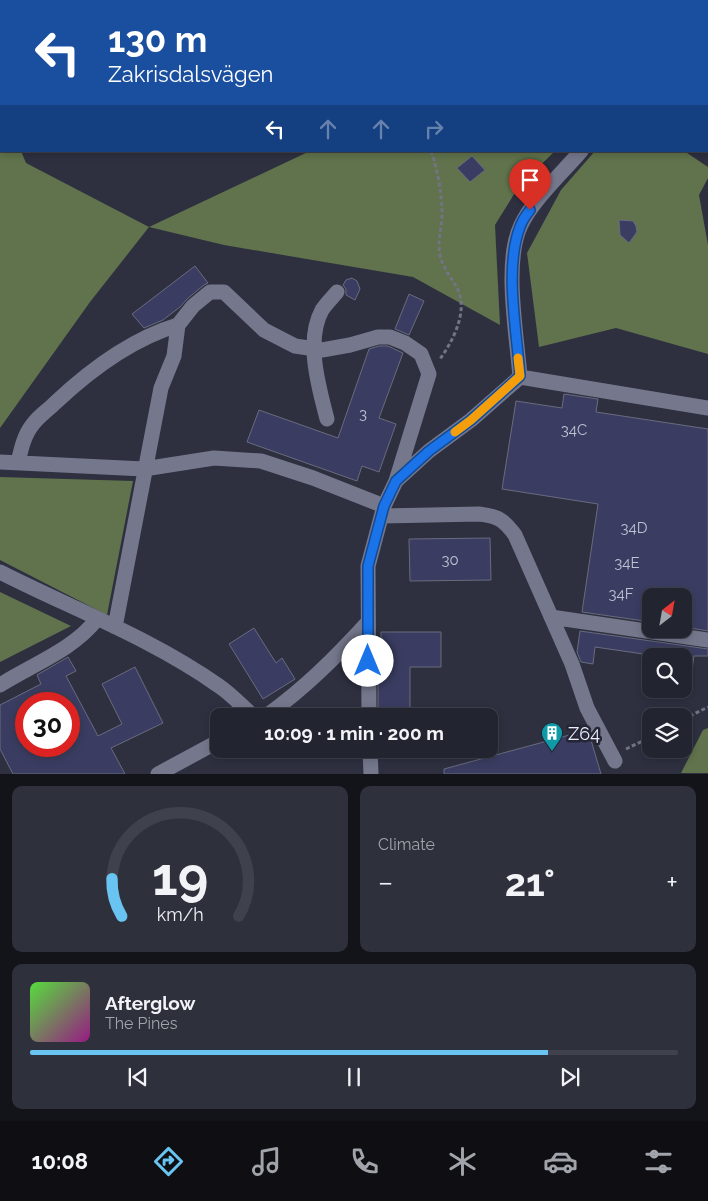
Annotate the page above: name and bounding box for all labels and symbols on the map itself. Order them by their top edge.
pin [509,159,551,210]
house number: 3 [359,405,367,423]
house number: 34C [561,421,587,439]
house number: 34D [621,519,648,537]
house number: 30 [441,551,459,569]
house number: 34E [614,554,640,572]
house number: 34F [608,585,634,603]
north arrow [642,588,692,638]
position arrow [341,634,393,686]
speed limit sign: 30 [15,692,80,757]
building icon: Z64 [540,721,564,752]
place label: Z64 [568,723,600,744]

